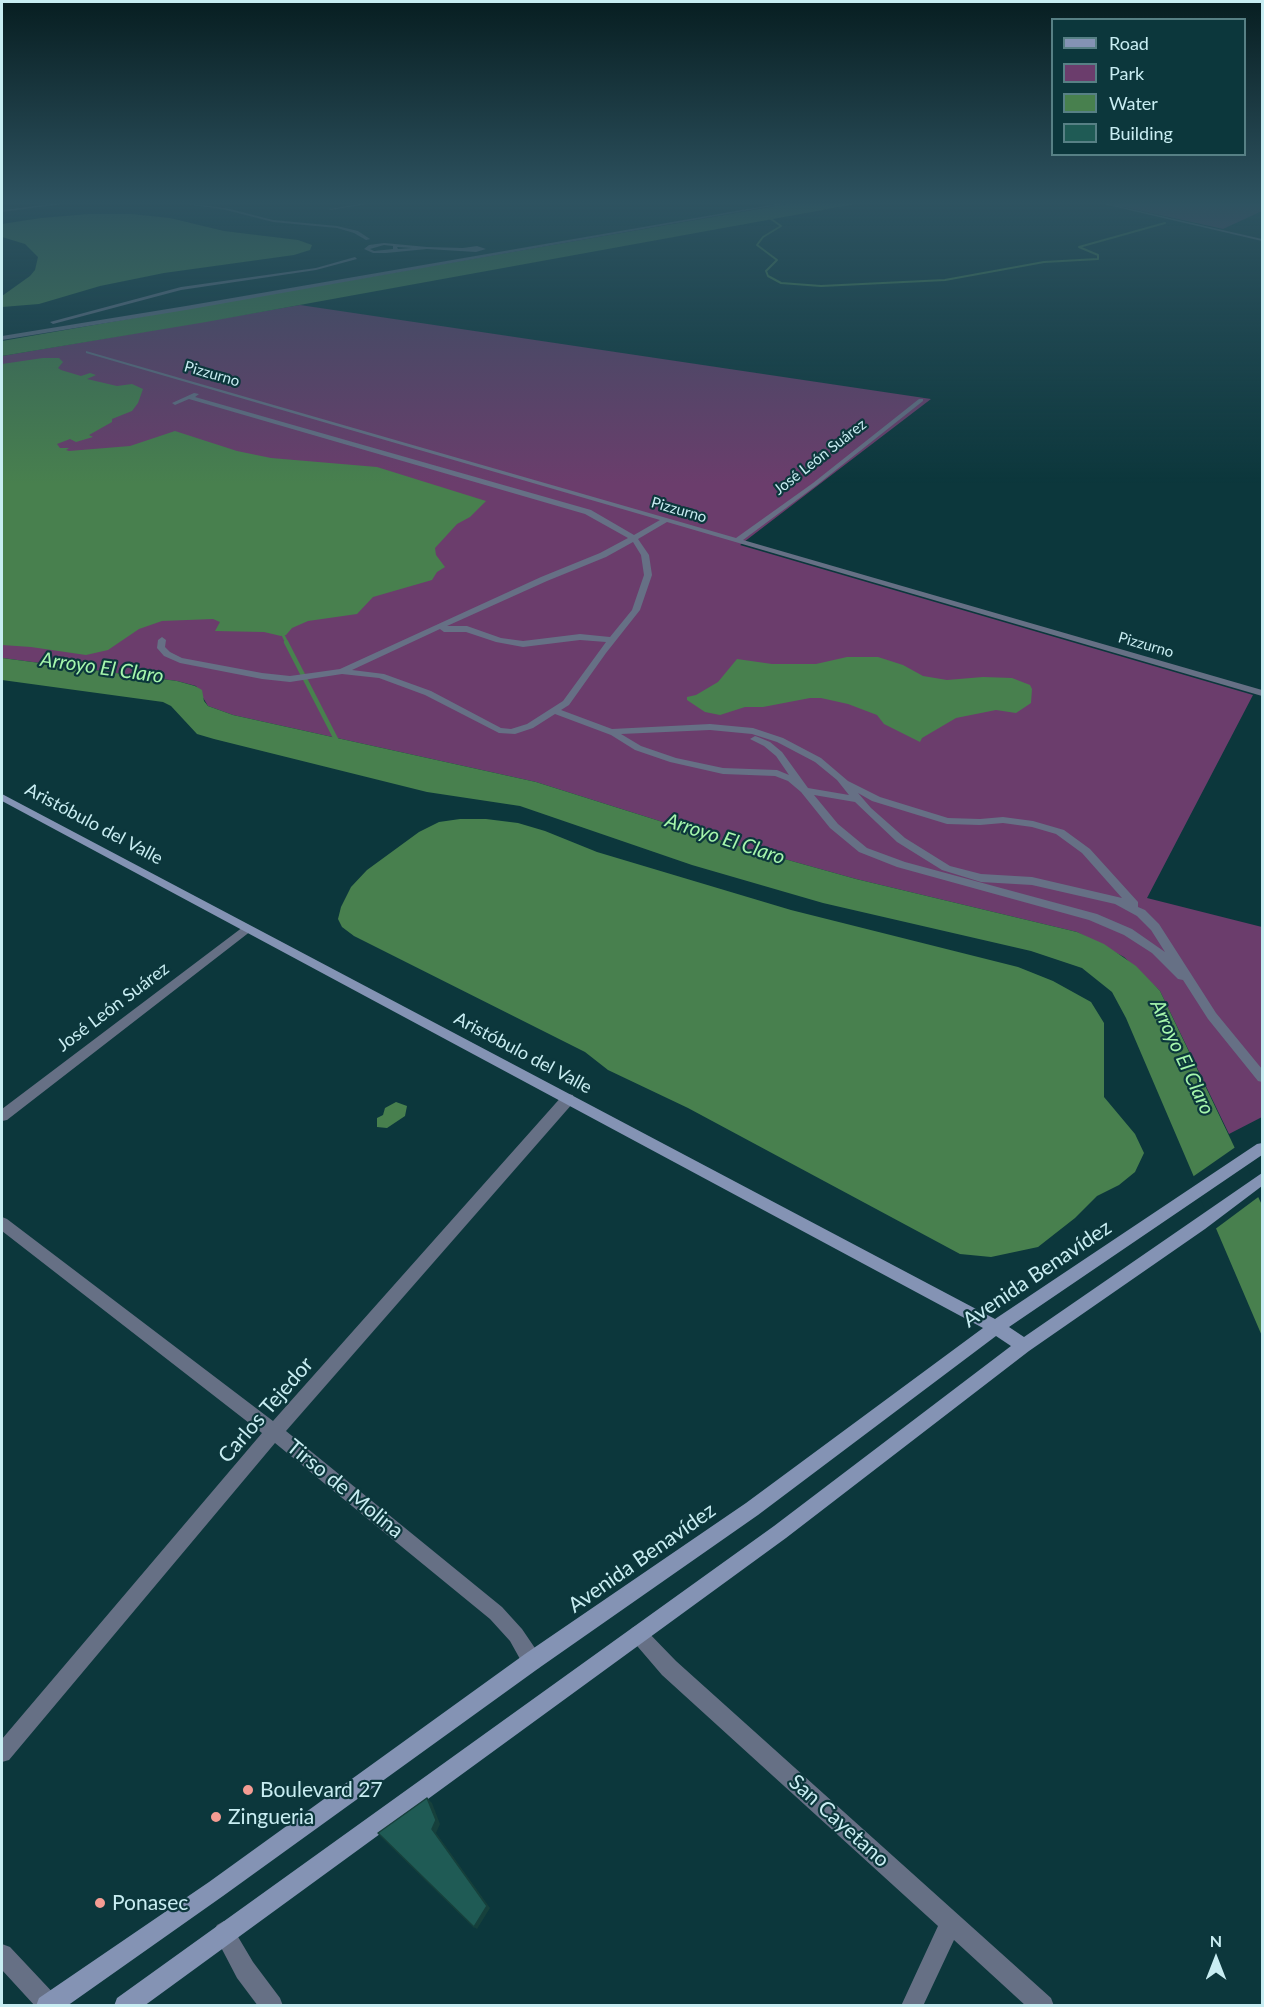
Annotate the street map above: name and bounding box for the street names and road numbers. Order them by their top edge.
street label: Pizzurno [182,358,242,390]
street label: José León Suárez [770,415,870,499]
street label: Pizzurno [649,494,709,526]
street label: Pizzurno [1116,629,1176,661]
street label: Aristóbulo del Valle [21,779,167,869]
street label: José León Suárez [53,958,173,1056]
street label: Aristóbulo del Valle [450,1008,596,1098]
street label: Avenida Benavídez [958,1215,1116,1333]
street label: Carlos Tejedor [213,1352,319,1468]
street label: Tirso de Molina [282,1434,408,1544]
street label: Avenida Benavídez [564,1498,720,1618]
street label: San Cayetano [784,1769,894,1873]

